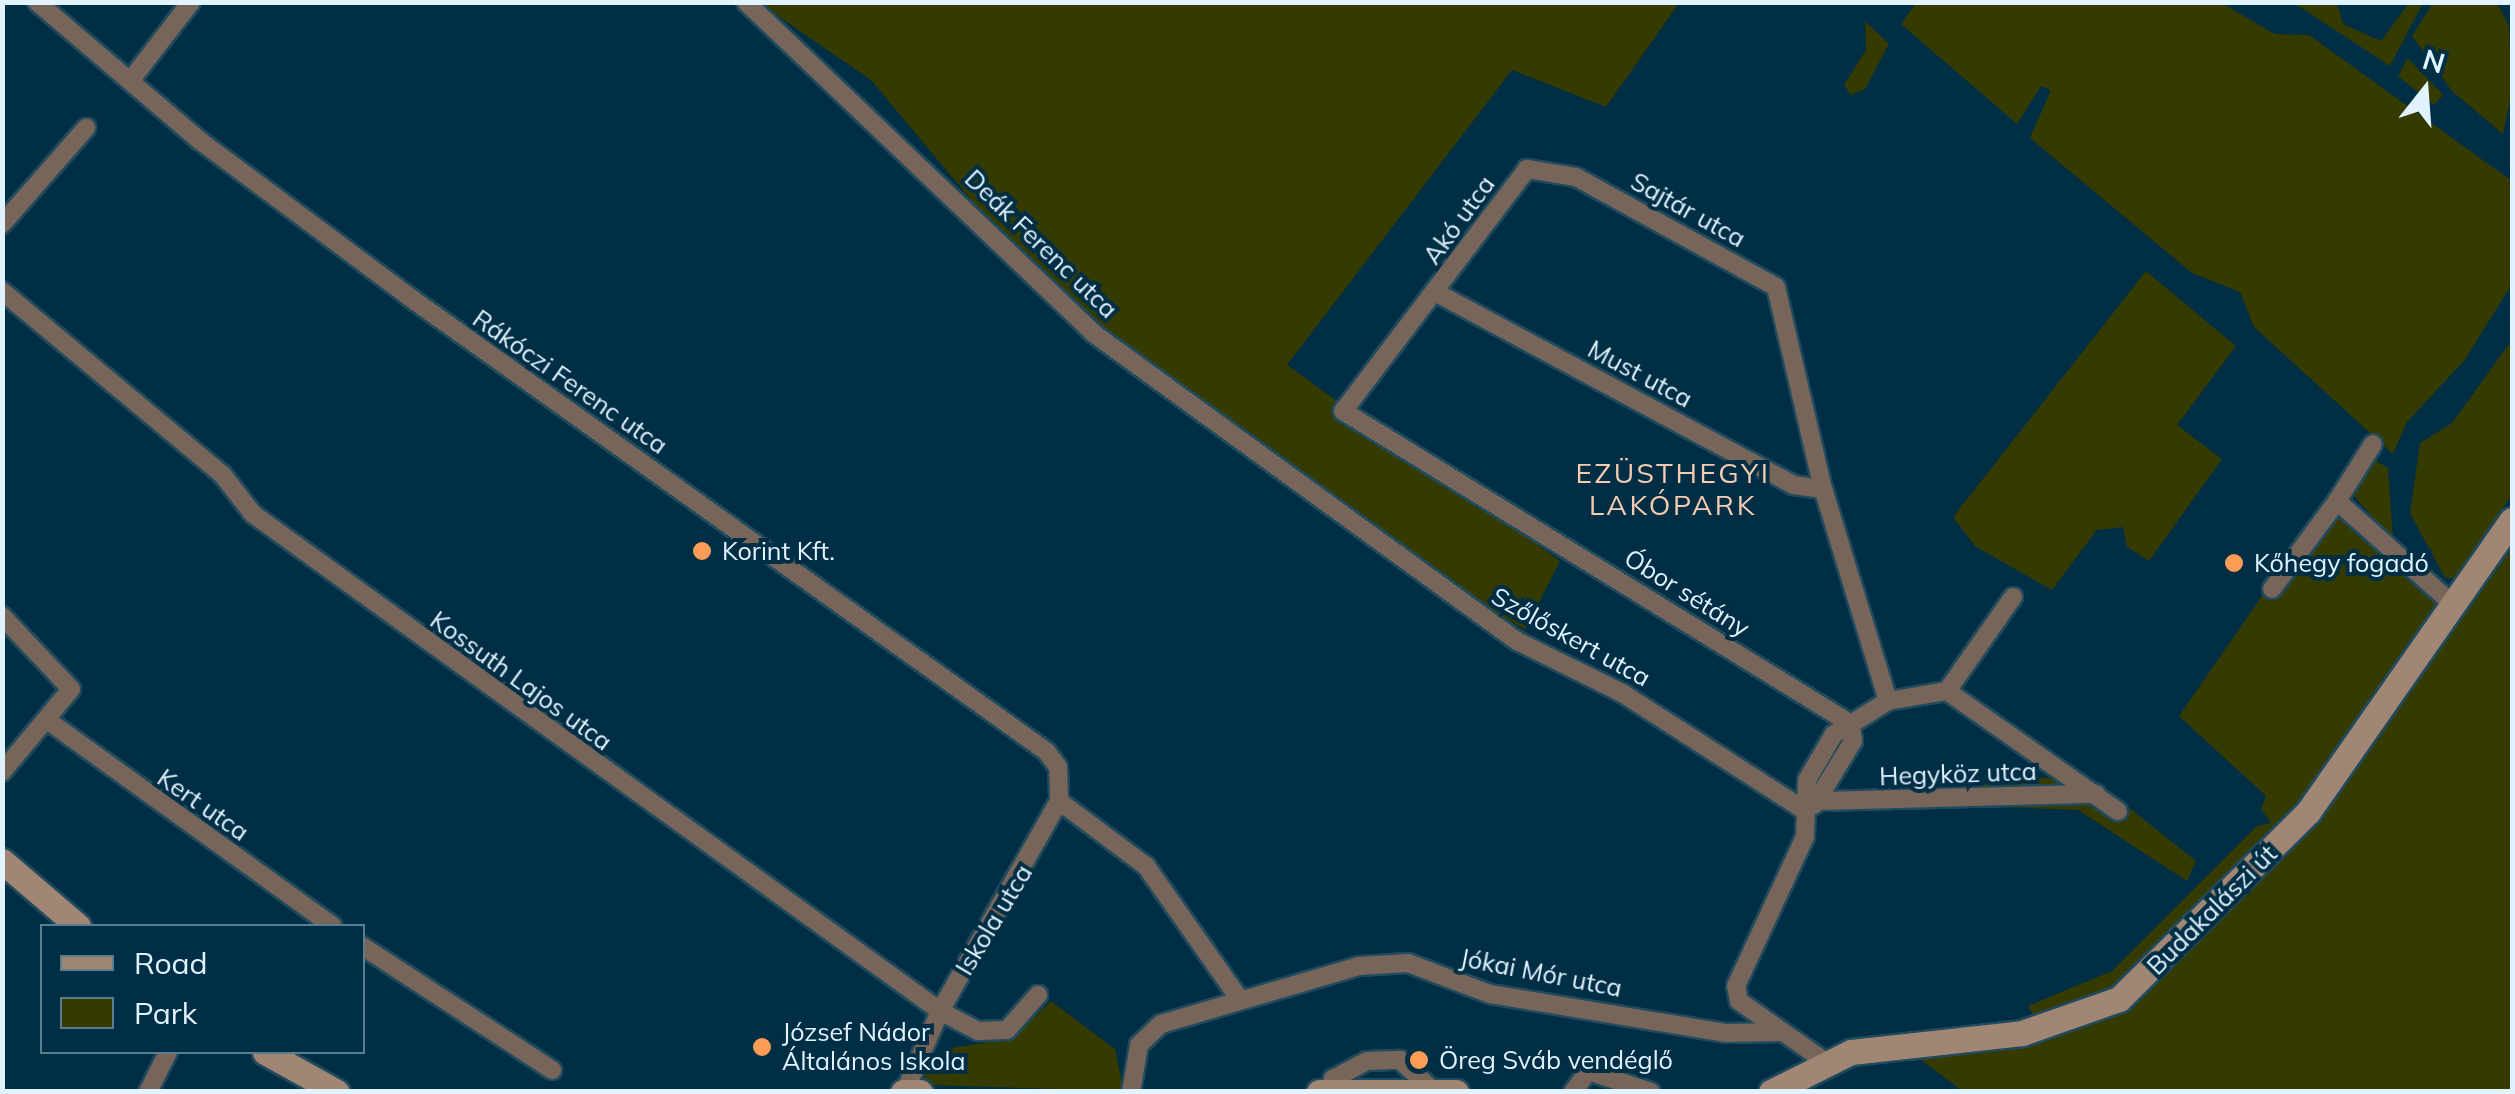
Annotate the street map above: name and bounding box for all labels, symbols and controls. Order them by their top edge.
north arrow [2375,40,2475,140]
text: N [2419,41,2449,81]
street label: Deák Ferenc utca [959,164,1123,324]
street label: Sajtár utca [1626,166,1750,254]
street label: Akó utca [1417,170,1501,270]
street label: Rákóczi Ferenc utca [467,304,673,460]
street label: Must utca [1583,334,1697,414]
district label: EZÜSTHEGYI LAKÓPARK [1575,456,1771,522]
place label: Korint Kft. [722,536,835,566]
marker: Korint Kft. [691,540,713,562]
street label: Óbor sétány [1619,543,1755,643]
place label: Kőhegy fogadó [2254,548,2429,578]
marker: Kőhegy fogadó [2223,552,2245,574]
street label: Szőlőskert utca [1486,581,1656,693]
street label: Kossuth Lajos utca [424,605,618,757]
street label: Hegyköz utca [1879,756,2037,792]
street label: Kert utca [152,763,254,847]
street label: Budakalászi út [2141,839,2283,981]
street label: Iskola utca [949,859,1039,981]
legend [40,924,365,1054]
street label: Jókai Mór utca [1457,943,1625,1003]
text: Road [134,944,208,982]
text: Park [134,994,197,1032]
place label: József Nádor Általános Iskola [782,1018,966,1077]
marker: József Nádor Általános Iskola [751,1036,773,1058]
place label: Öreg Sváb vendéglő [1439,1045,1673,1075]
marker: Öreg Sváb vendéglő [1408,1049,1430,1071]

